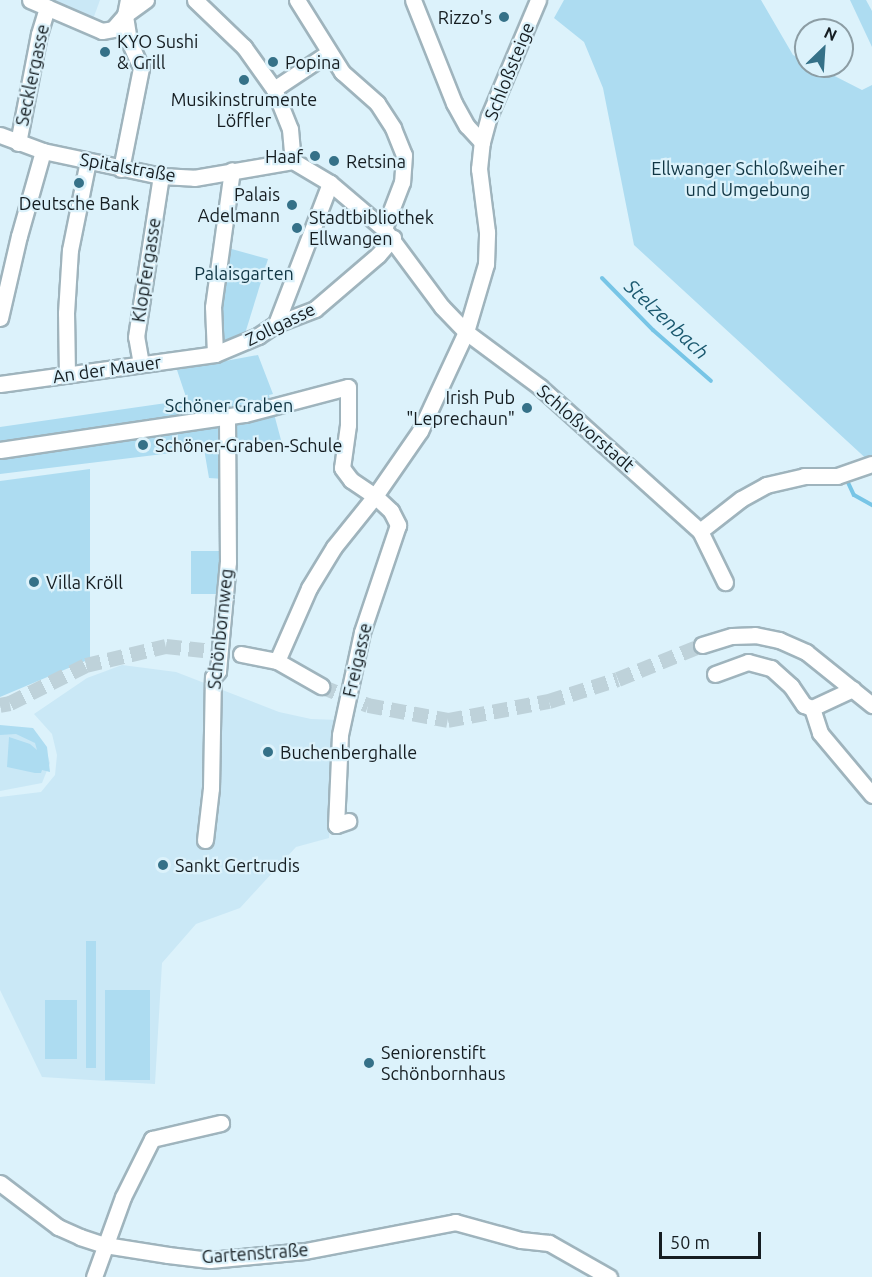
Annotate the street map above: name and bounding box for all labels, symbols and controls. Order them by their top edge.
place label: Rizzo's [438,6,492,28]
marker: Rizzo's [497,10,511,24]
north arrow [794,18,854,78]
street label: Schloßsteige [480,19,538,123]
street label: Secklergasse [11,22,53,128]
text: N [822,23,840,44]
place label: KYO Sushi & Grill [117,31,198,74]
marker: KYO Sushi & Grill [98,45,112,59]
place label: Popina [285,51,341,73]
marker: Popina [266,55,280,69]
marker: Musikinstrumente Löffler [237,73,251,87]
place label: Musikinstrumente Löffler [171,89,317,132]
place label: Haaf [265,145,303,167]
street label: Spitalstraße [78,148,178,186]
marker: Haaf [308,149,322,163]
place label: Retsina [346,150,406,172]
marker: Retsina [327,154,341,168]
park label: Ellwanger Schloßweiher und Umgebung [651,158,845,201]
marker: Deutsche Bank [72,176,86,190]
place label: Palais Adelmann [198,184,280,226]
place label: Deutsche Bank [19,192,139,214]
marker: Palais Adelmann [285,198,299,212]
place label: Stadtbibliothek Ellwangen [309,207,434,250]
street label: Klopfergasse [127,216,165,324]
marker: Stadtbibliothek Ellwangen [290,221,304,235]
park label: Palaisgarten [194,262,294,284]
water label: Stelzenbach [620,274,714,364]
street label: Zollgasse [241,298,319,350]
street label: An der Mauer [51,351,163,387]
street label: Schloßvorstadt [533,380,639,476]
place label: Irish Pub "Leprechaun" [406,387,515,430]
park label: Schöner Graben [165,394,293,416]
marker: Irish Pub "Leprechaun" [520,401,534,415]
place label: Schöner-Graben-Schule [155,434,342,456]
marker: Schöner-Graben-Schule [136,438,150,452]
street label: Schönbornweg [203,568,237,690]
place label: Villa Kröll [46,571,123,593]
marker: Villa Kröll [27,575,41,589]
street label: Freigasse [338,621,376,699]
place label: Buchenberghalle [280,741,417,763]
marker: Buchenberghalle [261,745,275,759]
place label: Sankt Gertrudis [175,854,300,876]
marker: Sankt Gertrudis [156,858,170,872]
place label: Seniorenstift Schönbornhaus [381,1042,506,1084]
marker: Seniorenstift Schönbornhaus [362,1056,376,1070]
scale bar [662,1220,764,1258]
text: 50 m [670,1232,710,1252]
street label: Gartenstraße [201,1238,309,1268]

